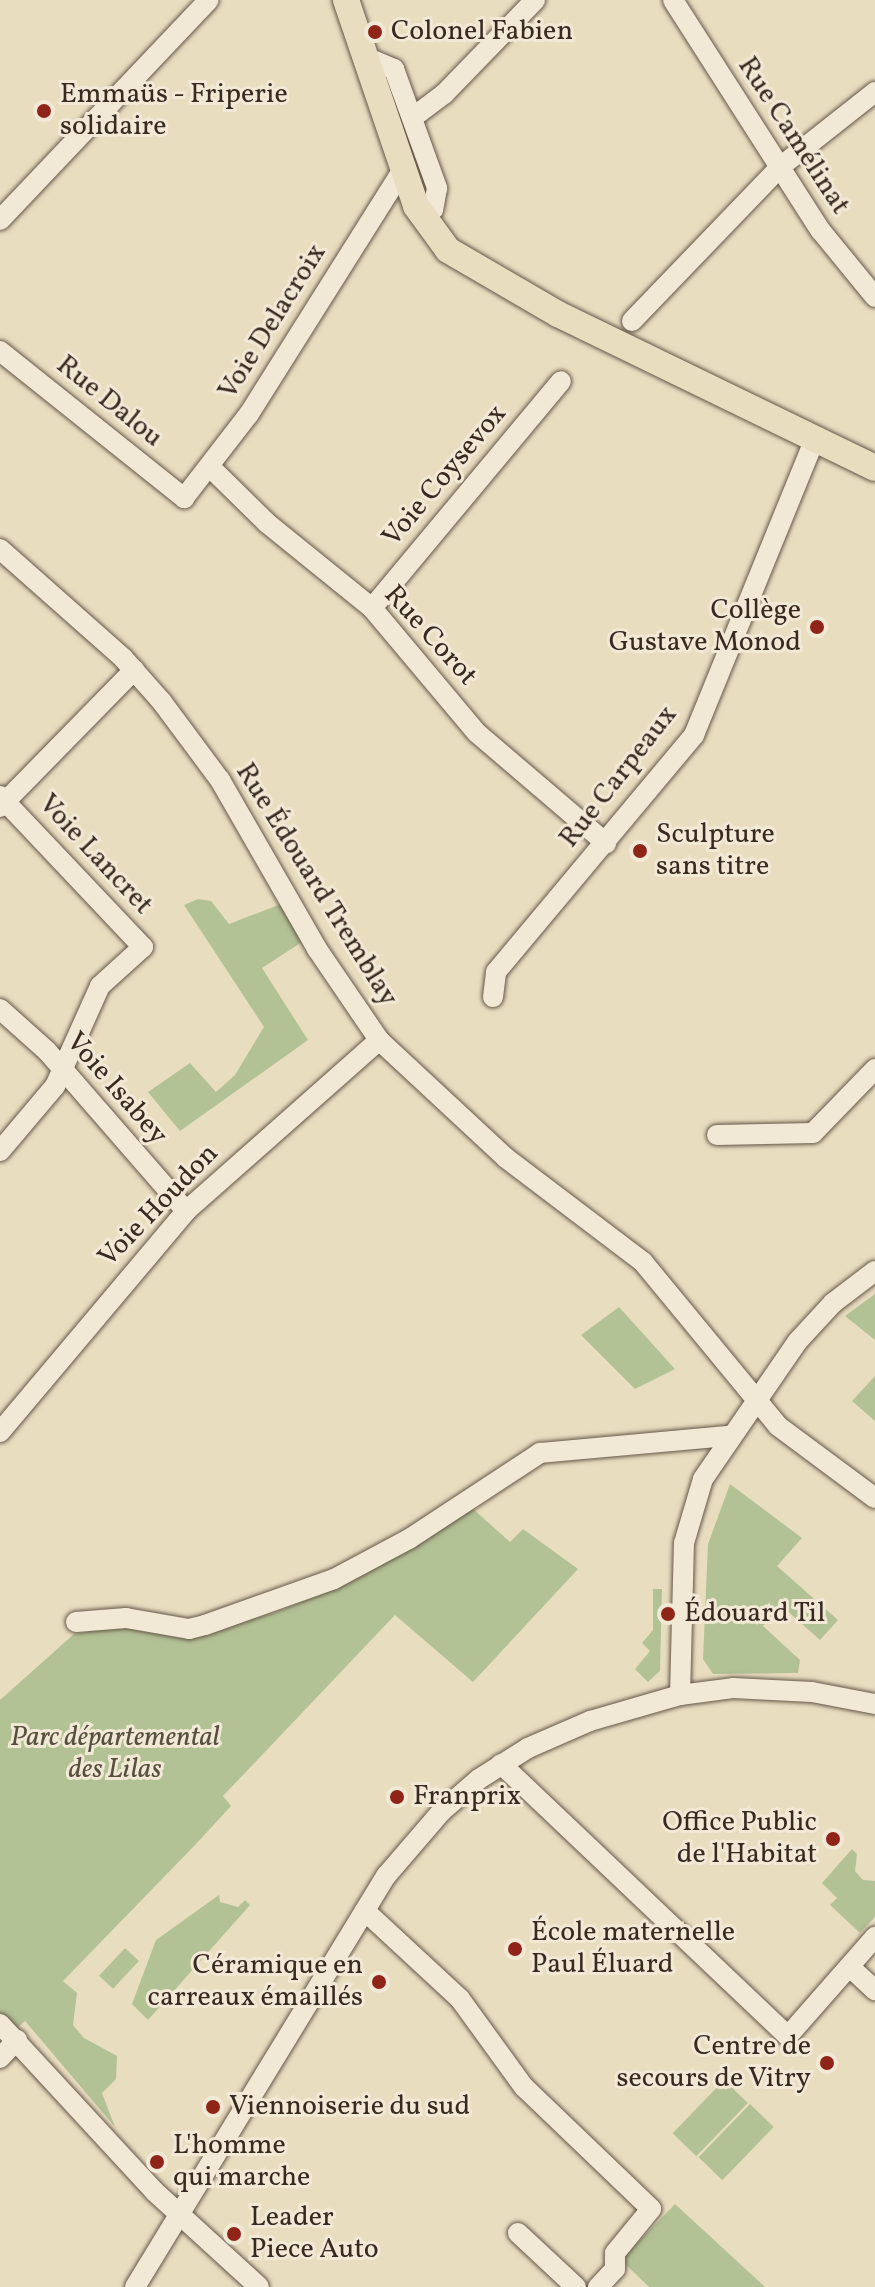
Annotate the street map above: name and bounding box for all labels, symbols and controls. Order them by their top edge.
place label: Colonel Fabien [391,15,573,49]
marker: Colonel Fabien [366,23,384,41]
street label: Rue Camélinat [730,51,856,221]
place label: Emmaüs - Friperie solidaire [60,78,289,144]
marker: Emmaüs - Friperie solidaire [35,102,53,120]
street label: Voie Delacroix [212,238,334,406]
street label: Rue Dalou [49,349,169,455]
street label: Voie Coysevox [376,398,514,554]
street label: Rue Corot [376,579,484,693]
place label: Collège Gustave Monod [609,594,801,660]
marker: Collège Gustave Monod [808,618,826,636]
street label: Rue Carpeaux [553,699,685,855]
street label: Rue Édouard Tremblay [227,757,405,1013]
street label: Voie Lancret [31,788,159,922]
place label: Sculpture sans titre [656,818,775,884]
marker: Sculpture sans titre [631,842,649,860]
street label: Voie Isabey [58,1026,174,1152]
street label: Voie Houdon [92,1138,226,1274]
place label: Édouard Til [684,1597,826,1631]
marker: Édouard Til [659,1605,677,1623]
park label: Parc départemental des Lilas [10,1721,220,1787]
place label: Franprix [413,1780,521,1814]
marker: Franprix [388,1788,406,1806]
place label: Office Public de l'Habitat [662,1806,817,1872]
marker: Office Public de l'Habitat [824,1830,842,1848]
place label: École maternelle Paul Éluard [531,1916,735,1982]
marker: École maternelle Paul Éluard [506,1940,524,1958]
place label: Céramique en carreaux émaillés [147,1949,363,2015]
marker: Céramique en carreaux émaillés [370,1973,388,1991]
place label: Centre de secours de Vitry [616,2030,811,2096]
marker: Centre de secours de Vitry [818,2054,836,2072]
place label: Viennoiserie du sud [229,2090,470,2124]
marker: Viennoiserie du sud [204,2098,222,2116]
place label: L'homme qui marche [173,2129,310,2195]
marker: L'homme qui marche [148,2153,166,2171]
place label: Leader Piece Auto [250,2201,379,2267]
marker: Leader Piece Auto [225,2225,243,2243]

